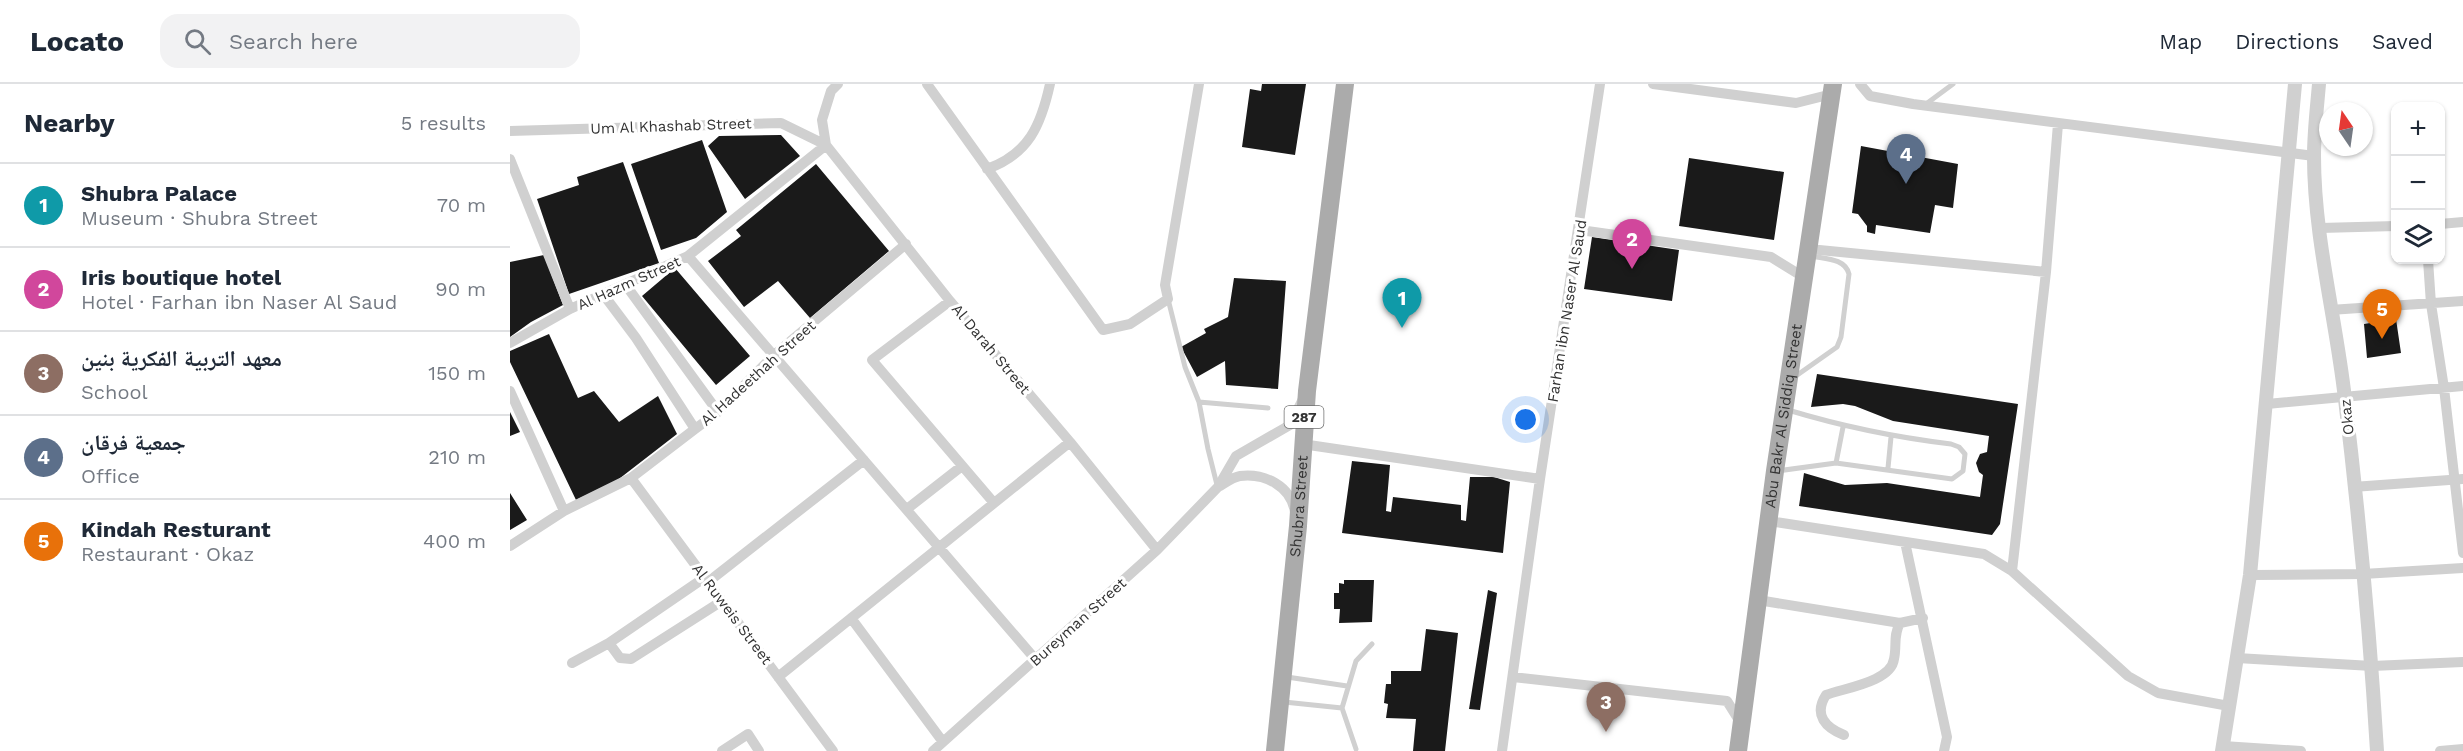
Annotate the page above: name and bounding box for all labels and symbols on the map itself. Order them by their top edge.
north arrow [2319,102,2373,156]
street label: Um Al Khashab Street [590,114,753,138]
pin: 4 [1886,135,1926,184]
street label: Farhan ibn Naser Al Saud [1544,218,1590,404]
pin: 2 [1612,220,1652,269]
street label: Al Hazm Street [575,252,684,314]
pin: 1 [1382,278,1422,328]
pin: 5 [2362,290,2402,339]
street label: Al Darah Street [948,300,1034,398]
street label: Al Hadeethah Street [697,316,820,429]
street label: Abu Bakr Al Siddiq Street [1761,322,1806,509]
street label: Okaz [2336,398,2358,436]
your location [1511,405,1540,434]
road number: 287 [1284,406,1324,428]
street label: Shubra Street [1286,454,1312,558]
street label: Al Ruweis Street [688,560,776,668]
street label: Bureyman Street [1026,574,1130,670]
pin: 3 [1586,682,1626,732]

